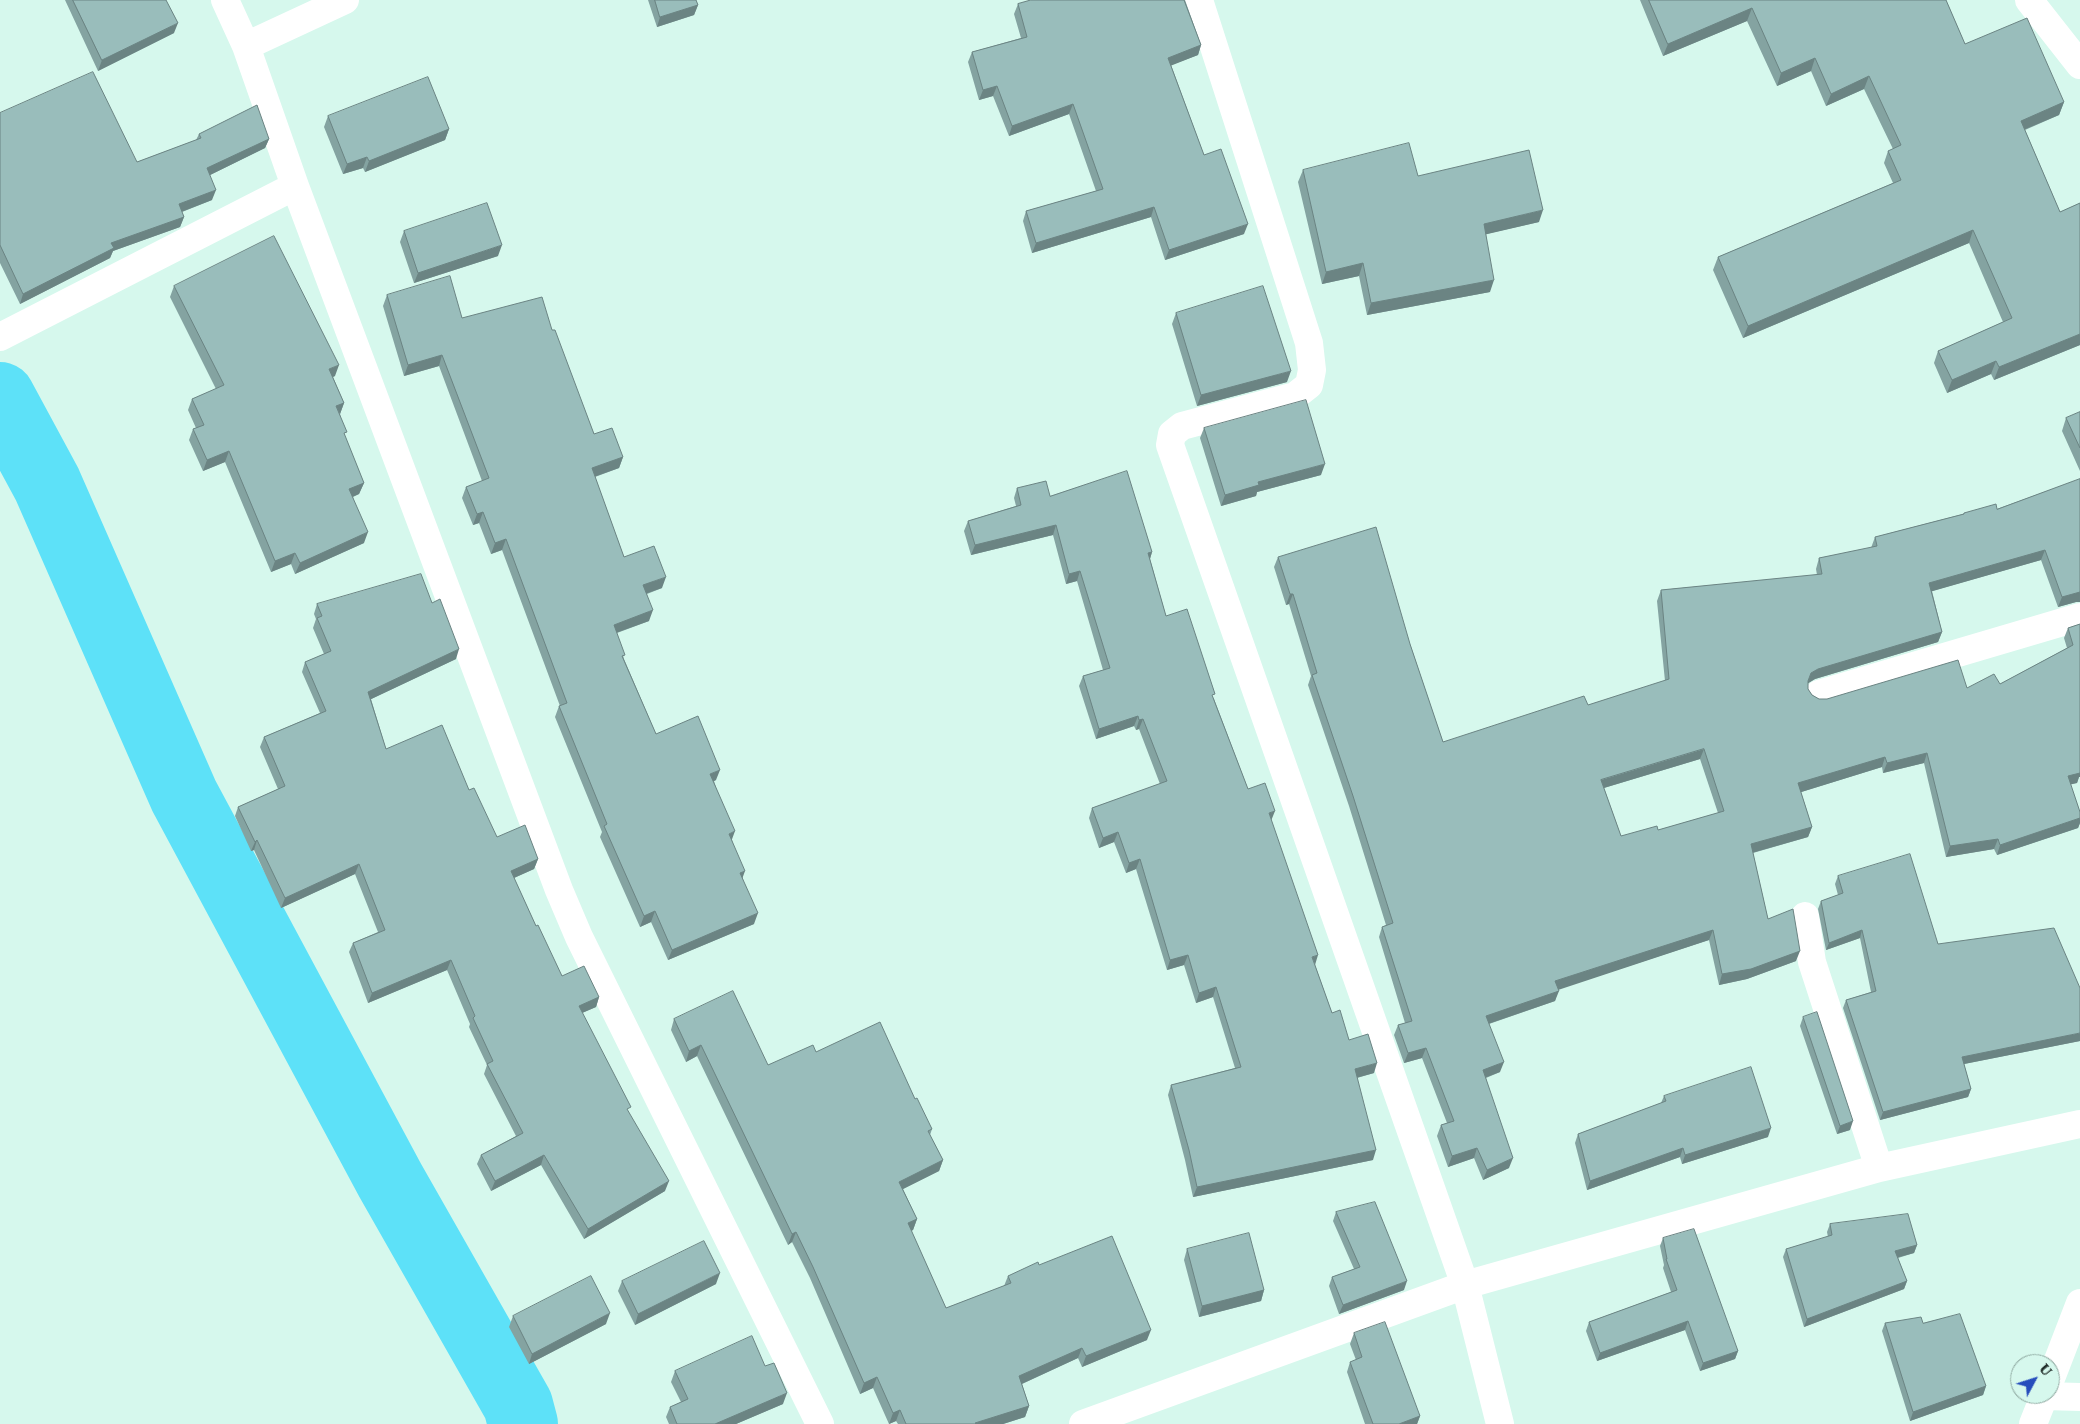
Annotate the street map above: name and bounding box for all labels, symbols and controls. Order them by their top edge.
north arrow [2010,1354,2060,1404]
text: U [2036,1361,2055,1379]

